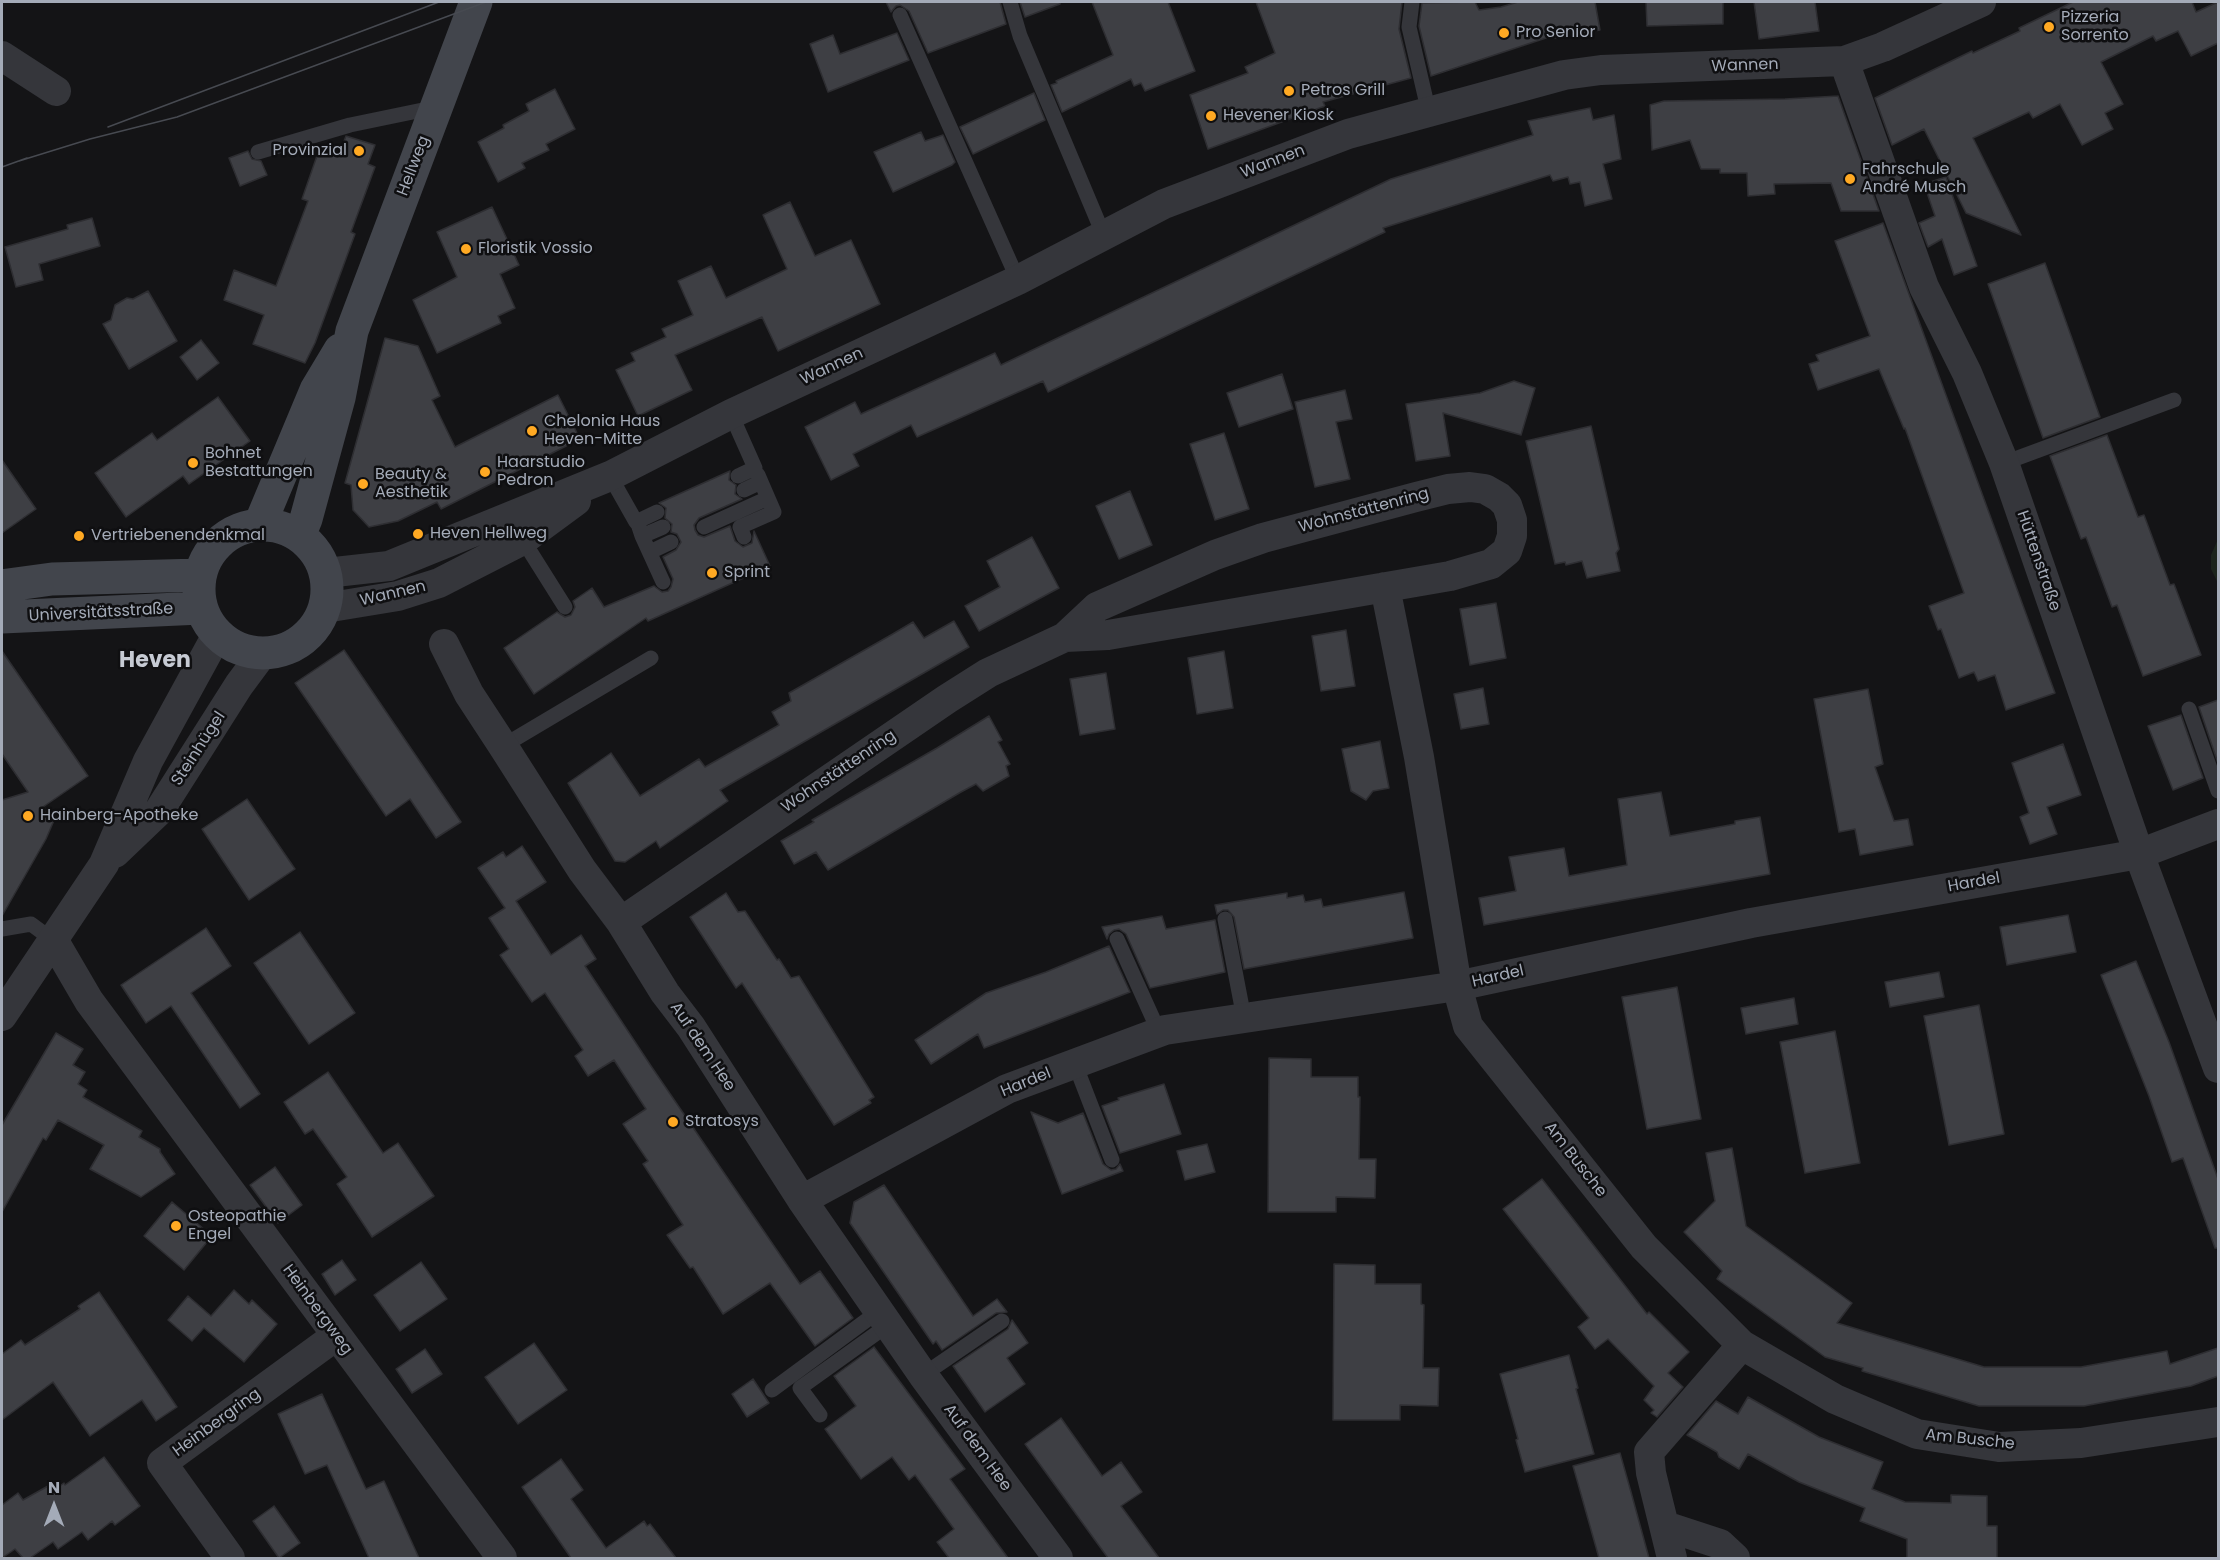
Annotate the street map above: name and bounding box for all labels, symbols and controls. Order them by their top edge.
place label: Pizzeria Sorrento [2061,8,2129,46]
marker: Pizzeria Sorrento [2042,20,2056,34]
place label: Pro Senior [1516,23,1595,43]
marker: Pro Senior [1497,26,1511,40]
street label: Wannen [1711,55,1779,77]
place label: Petros Grill [1301,81,1385,101]
marker: Petros Grill [1282,84,1296,98]
place label: Hevener Kiosk [1223,106,1334,126]
marker: Hevener Kiosk [1204,109,1218,123]
street label: Hellweg [394,133,434,199]
place label: Provinzial [272,141,347,161]
street label: Wannen [1238,141,1308,183]
marker: Provinzial [352,144,366,158]
place label: Fahrschule André Musch [1862,160,1966,198]
marker: Fahrschule André Musch [1843,172,1857,186]
place label: Floristik Vossio [478,239,593,259]
marker: Floristik Vossio [459,242,473,256]
street label: Wannen [798,344,866,390]
place label: Chelonia Haus Heven-Mitte [544,412,660,450]
marker: Chelonia Haus Heven-Mitte [525,424,539,438]
place label: Bohnet Bestattungen [205,444,313,482]
place label: Haarstudio Pedron [497,453,585,491]
marker: Bohnet Bestattungen [186,456,200,470]
place label: Beauty & Aesthetik [375,465,448,503]
marker: Haarstudio Pedron [478,465,492,479]
marker: Beauty & Aesthetik [356,477,370,491]
street label: Wohnstättenring [1297,484,1431,538]
street label: Hüttenstraße [2012,508,2064,614]
place label: Heven Hellweg [430,524,547,544]
place label: Vertriebenendenkmal [91,526,265,546]
marker: Heven Hellweg [411,527,425,541]
marker: Vertriebenendenkmal [72,529,86,543]
place label: Sprint [724,563,770,583]
marker: Sprint [705,566,719,580]
street label: Wannen [358,577,428,611]
street label: Universitätsstraße [28,600,174,626]
district label: Heven [119,648,191,674]
street label: Steinhügel [168,708,230,790]
street label: Wohnstättenring [778,727,900,817]
place label: Hainberg-Apotheke [40,806,198,826]
marker: Hainberg-Apotheke [21,809,35,823]
street label: Hardel [1946,869,2002,897]
street label: Hardel [1470,962,1526,992]
street label: Auf dem Hee [665,999,739,1095]
street label: Hardel [998,1064,1054,1102]
place label: Stratosys [685,1112,759,1132]
marker: Stratosys [666,1115,680,1129]
street label: Am Busche [1540,1119,1610,1201]
place label: Osteopathie Engel [188,1207,286,1245]
marker: Osteopathie Engel [169,1219,183,1233]
street label: Heinbergweg [278,1261,356,1359]
street label: Heinbergring [169,1385,265,1461]
street label: Auf dem Hee [939,1401,1015,1495]
street label: Am Busche [1924,1426,2016,1454]
north arrow [24,1476,84,1536]
text: N [48,1476,60,1499]

